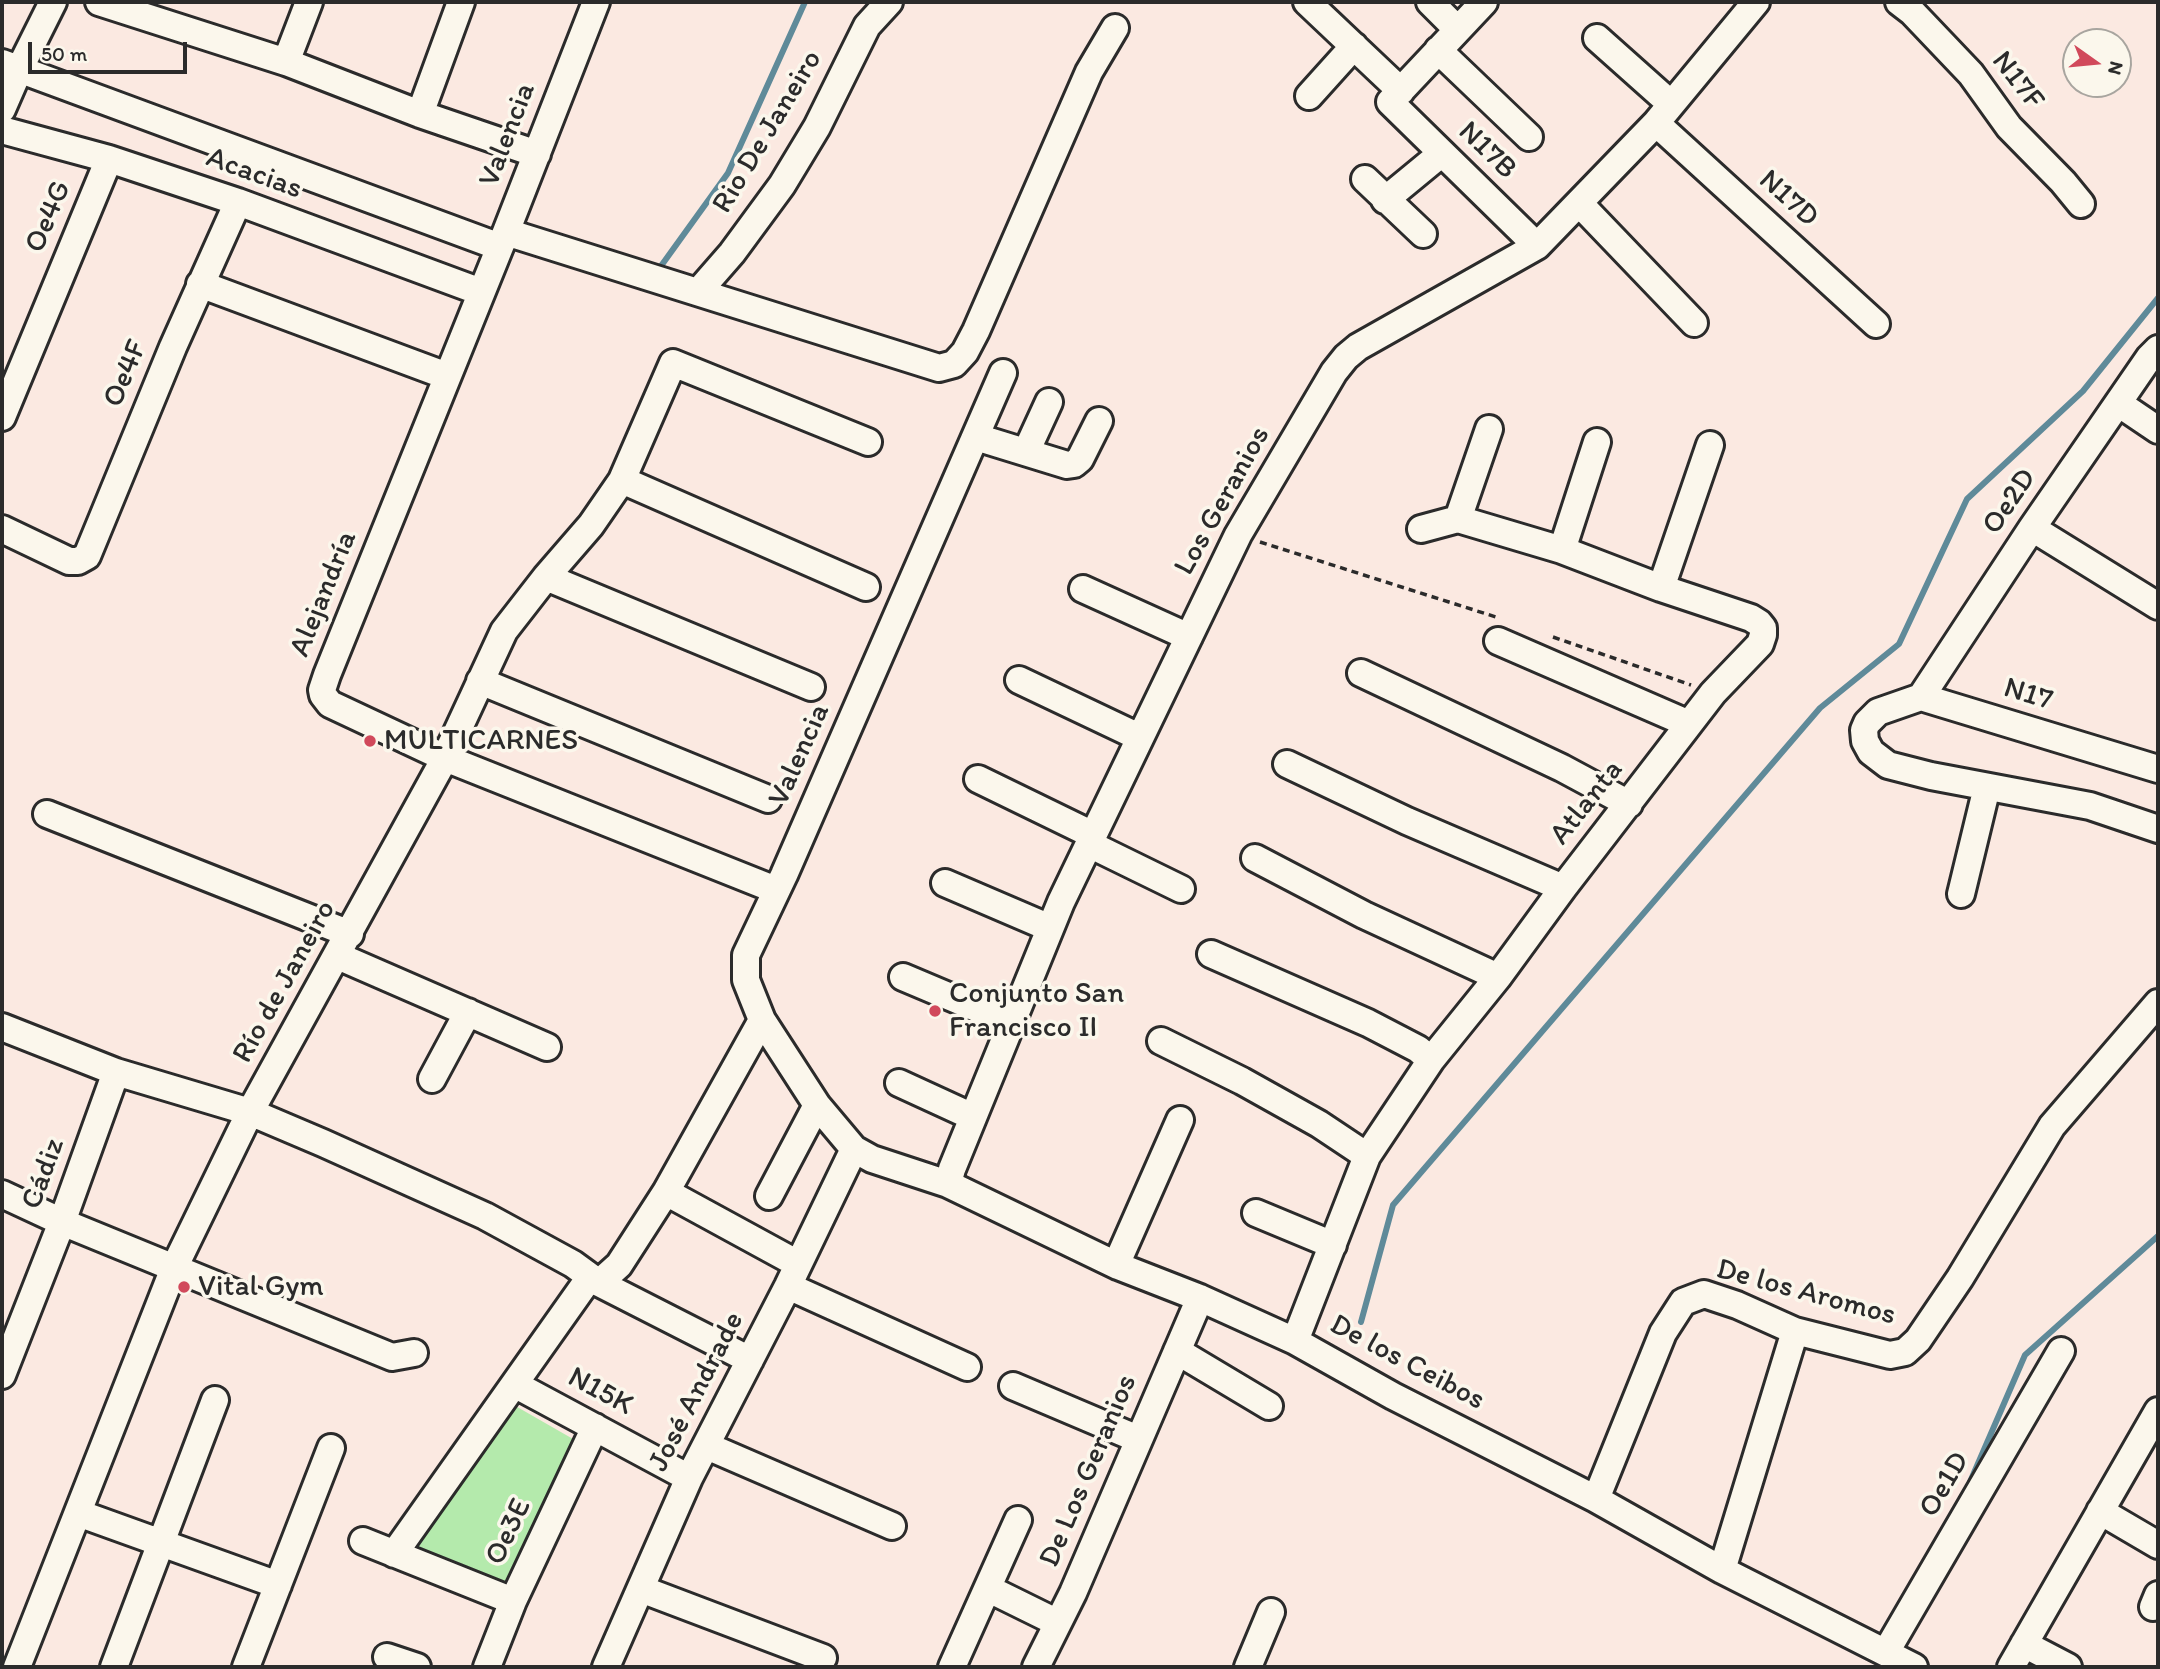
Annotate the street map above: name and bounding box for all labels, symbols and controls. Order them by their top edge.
scale bar [32,28,191,72]
north arrow [2062,28,2132,98]
text: 50 m [41,41,87,66]
street label: Rio De Janeiro [705,44,831,220]
street label: N17F [1983,44,2051,118]
text: N [2103,59,2129,77]
street label: Valencia [472,78,544,192]
street label: N17B [1450,114,1524,188]
street label: Acacias [201,140,307,208]
street label: N17D [1751,163,1825,235]
street label: Oe4G [18,176,80,258]
street label: Oe4F [96,335,156,413]
street label: Los Geranios [1167,420,1279,582]
street label: Oe2D [1975,462,2045,542]
street label: Alejandría [283,526,365,662]
street label: N17 [1999,671,2057,719]
street label: Valencia [762,698,838,812]
place label: MULTICARNES [384,723,578,759]
marker: MULTICARNES [362,733,378,749]
street label: Atlanta [1543,753,1631,853]
street label: Río de Janeiro [226,894,344,1070]
place label: Conjunto San Francisco II [949,976,1124,1046]
marker: Conjunto San Francisco II [927,1003,943,1019]
street label: Cádiz [15,1134,73,1214]
street label: De los Aromos [1712,1252,1900,1334]
place label: Vital Gym [198,1269,324,1305]
marker: Vital Gym [176,1279,192,1295]
street label: José Andrade [641,1306,753,1478]
street label: De los Ceibos [1323,1307,1491,1419]
street label: N15K [561,1360,639,1424]
street label: De Los Geranios [1032,1369,1146,1573]
street label: Oe1D [1912,1446,1978,1524]
street label: Oe3E [478,1493,540,1571]

